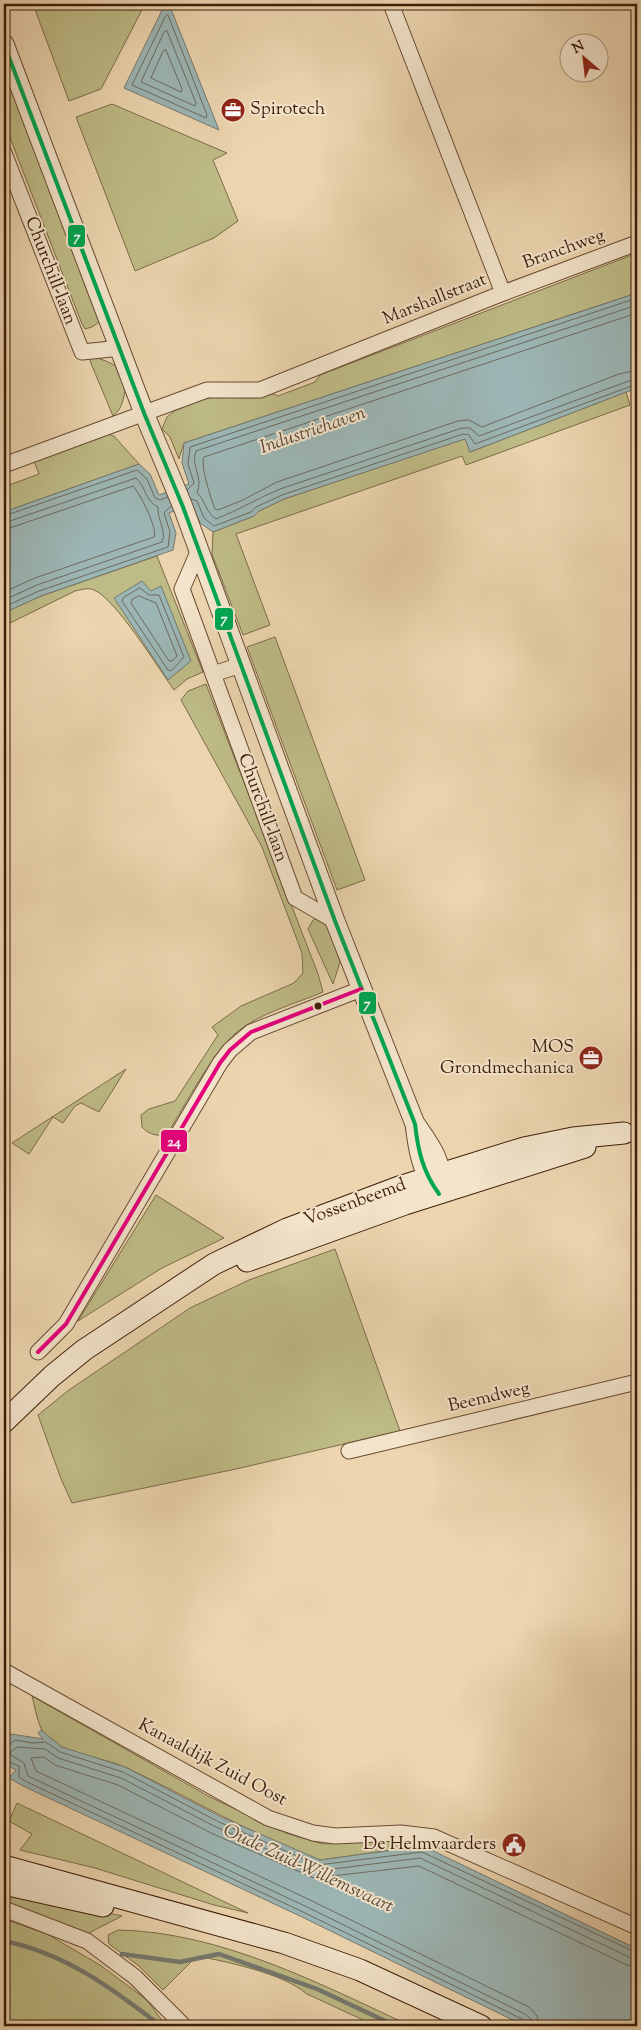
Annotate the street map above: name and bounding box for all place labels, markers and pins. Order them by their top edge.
office icon: Spirotech [220,97,246,123]
place label: Spirotech [250,97,326,123]
unlabelled marker [313,1001,323,1011]
place label: MOS Grondmechanica [440,1035,574,1082]
office icon: MOS Grondmechanica [578,1045,604,1071]
place label: De Helmvaarders [363,1832,496,1858]
public building icon: De Helmvaarders [501,1832,527,1858]

